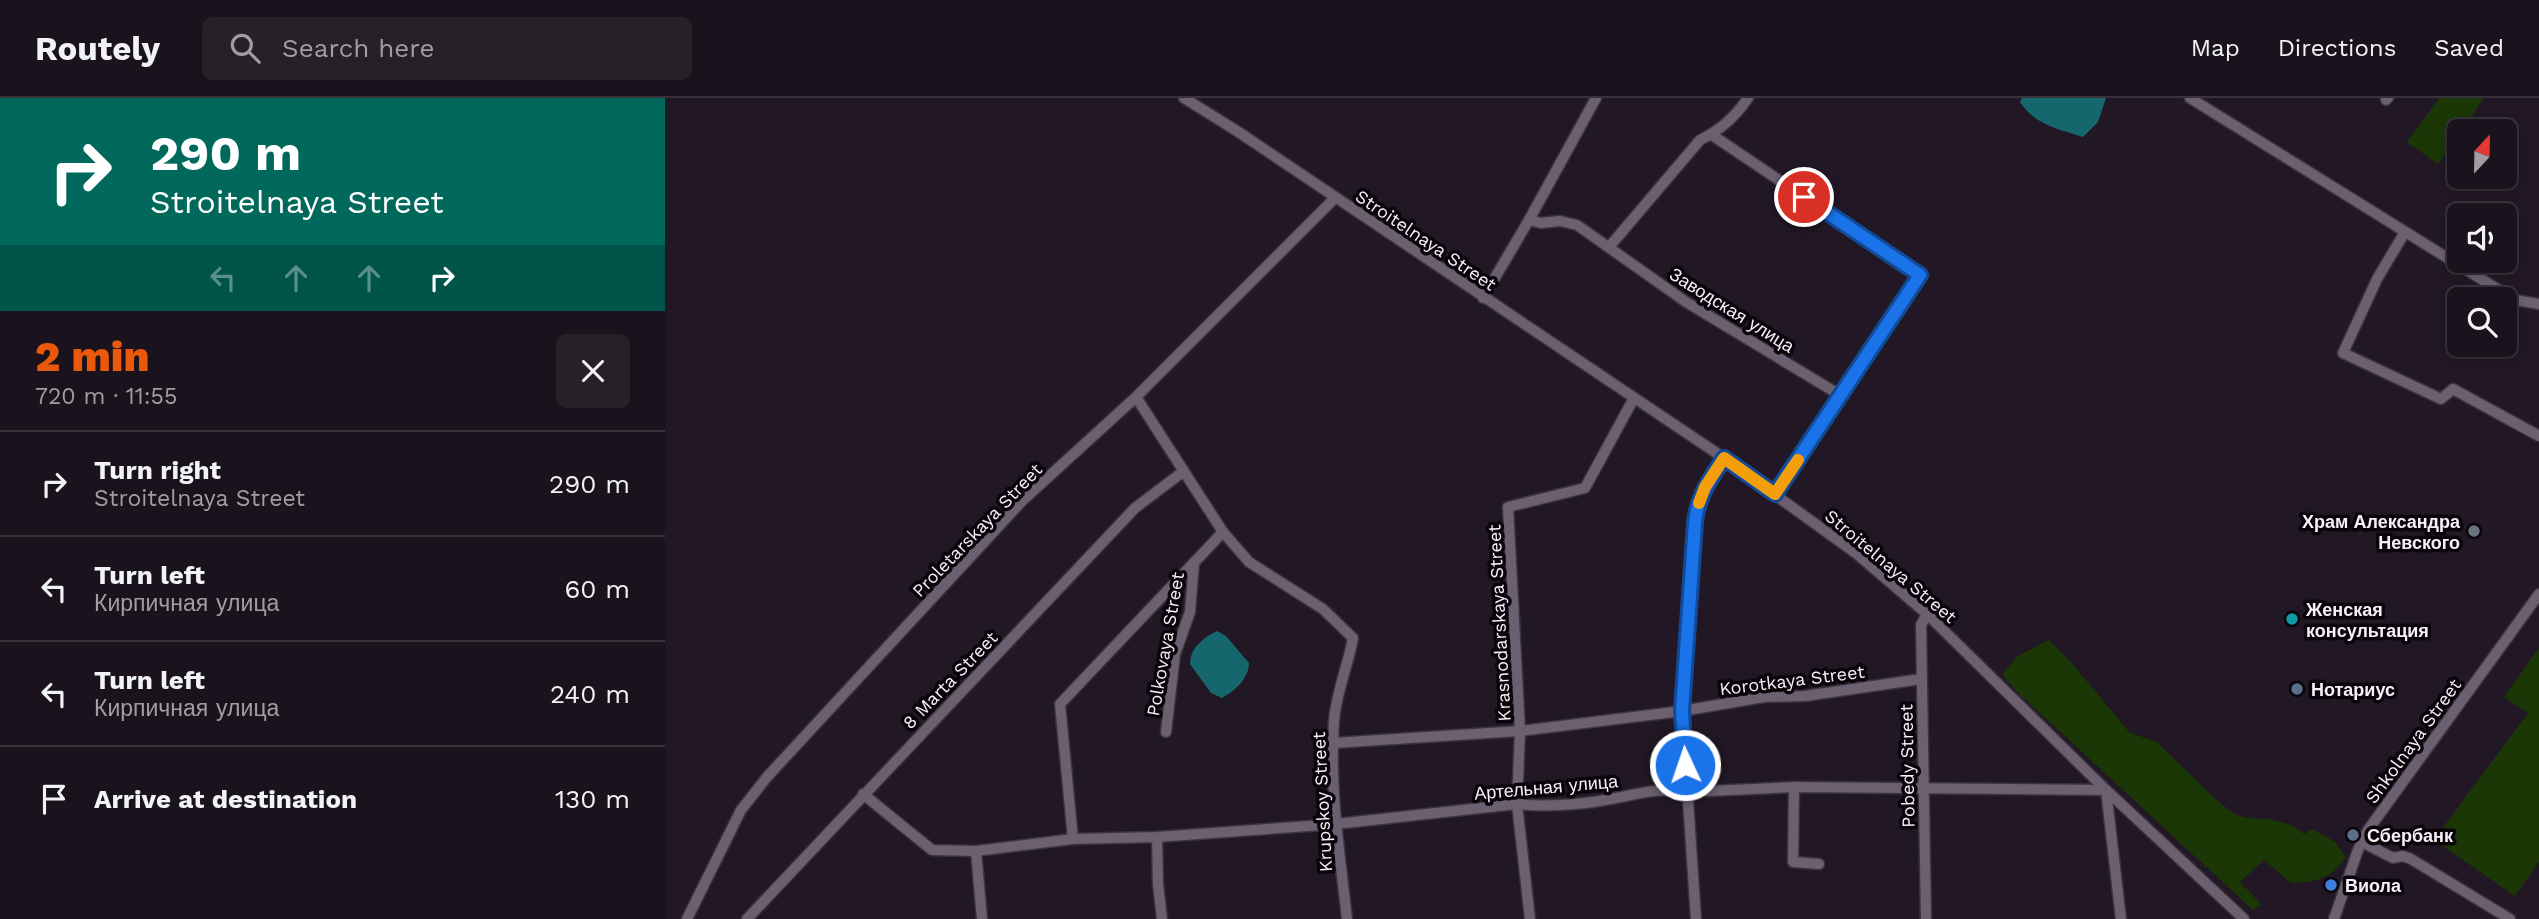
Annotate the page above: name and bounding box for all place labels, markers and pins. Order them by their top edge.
pin [1774,167,1834,227]
place label: Храм Александра Невского [2302,511,2461,553]
marker: Храм Александра Невского [2466,523,2482,539]
place label: Женская консультация [2305,599,2429,641]
marker: Женская консультация [2284,611,2300,627]
place label: Нотариус [2311,679,2395,700]
marker: Нотариус [2289,681,2305,697]
place label: Сбербанк [2367,825,2454,846]
marker: Сбербанк [2345,827,2361,843]
place label: Виола [2345,875,2402,896]
marker: Виола [2323,877,2339,893]

